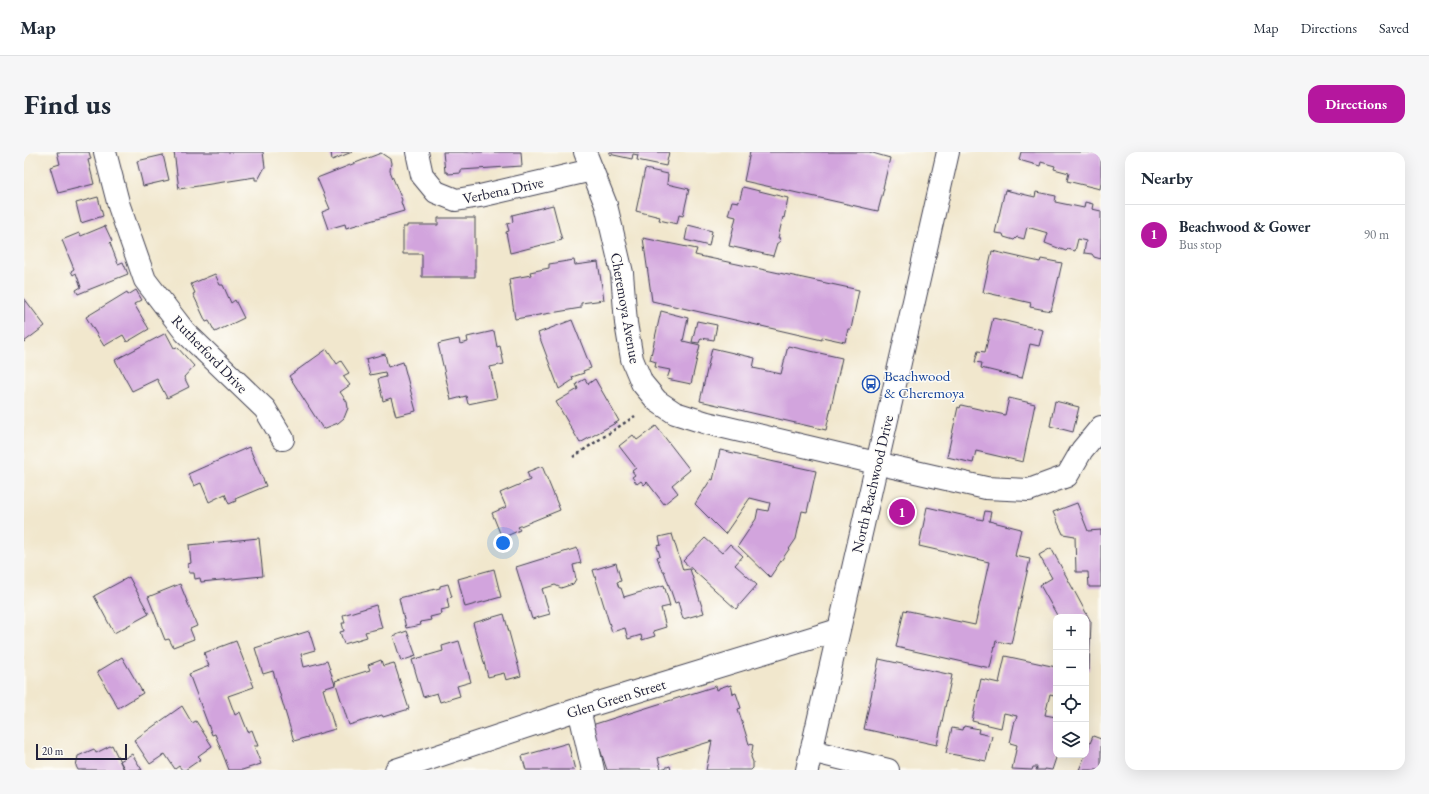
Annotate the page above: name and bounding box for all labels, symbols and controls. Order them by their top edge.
text: Map [20,15,56,40]
text: Map [1253,19,1279,37]
text: Directions [1301,19,1357,37]
text: Saved [1379,19,1409,37]
button: Directions [1308,85,1405,123]
text: Find us [24,86,111,122]
text: Nearby [1141,167,1193,189]
street label: Verbena Drive [461,172,545,208]
text: Beachwood & Gower [1179,217,1310,236]
text: 1 [1151,226,1157,243]
text: 90 m [1364,226,1389,243]
text: Bus stop [1179,236,1222,253]
street label: Cheremoya Avenue [607,251,645,365]
street label: Rutherford Drive [168,311,252,397]
place label: Beachwood & Cheremoya [884,366,964,402]
bus stop icon: Beachwood & Cheremoya [861,374,881,394]
street label: North Beachwood Drive [847,413,897,555]
pin: 1 [889,497,915,527]
your location [493,533,513,553]
map controls [1053,614,1089,758]
button: + [1053,614,1089,650]
button: − [1053,650,1089,686]
street label: Glen Green Street [564,674,668,722]
button: locate [1053,686,1089,722]
button: layers [1053,722,1089,758]
scale bar [36,742,127,761]
text: 20 m [42,744,63,758]

